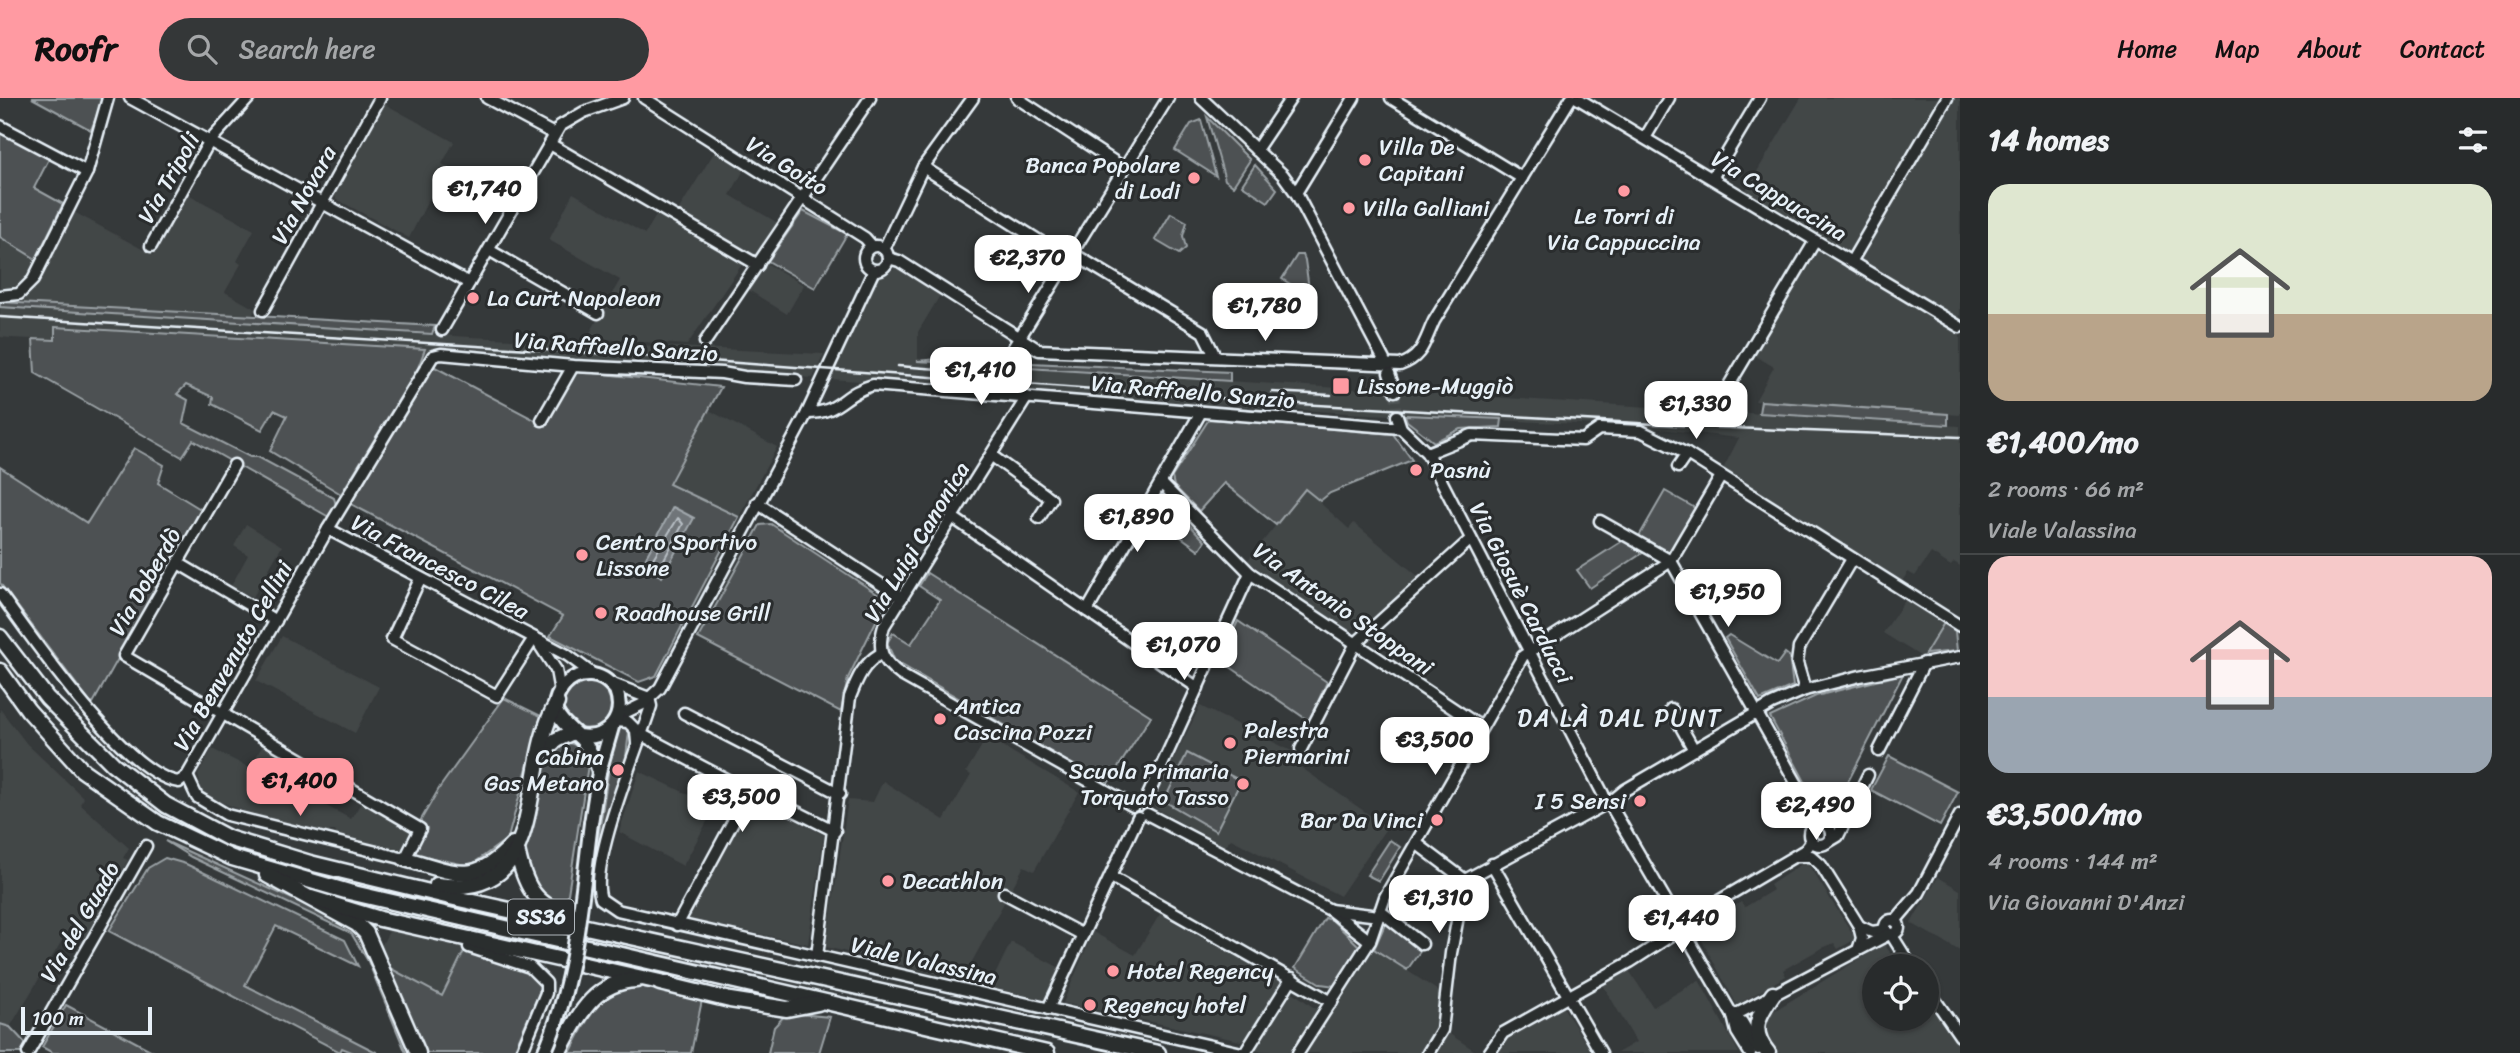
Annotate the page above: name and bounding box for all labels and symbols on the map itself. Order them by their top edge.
street label: Via Tripoli [126,124,212,232]
street label: Via Goito [737,124,837,208]
place label: Villa De Capitani [1379,127,1464,194]
street label: Via Novara [260,137,348,252]
street label: Via Cappuccina [1703,139,1856,253]
place label: Banca Popolare di Lodi [1025,145,1181,212]
marker: Villa De Capitani [1357,152,1373,168]
pin: €1,740 [428,166,542,226]
marker: Banca Popolare di Lodi [1186,170,1202,186]
marker: Le Torri di Via Cappuccina [1616,183,1632,199]
place label: Villa Galliani [1363,188,1490,229]
place label: Le Torri di Via Cappuccina [1547,196,1701,263]
marker: Villa Galliani [1341,200,1357,216]
pin: €2,370 [971,236,1085,295]
place label: La Curt Napoleon [487,278,661,319]
pin: €1,780 [1208,284,1322,343]
marker: La Curt Napoleon [465,290,481,306]
street label: Via Raffaello Sanzio [513,319,719,375]
pin: €1,410 [924,348,1038,407]
street label: Via Raffaello Sanzio [1089,363,1297,421]
place label: Lissone-Muggiò [1357,366,1514,407]
marker: Lissone-Muggiò [1331,376,1351,396]
pin: €1,330 [1639,382,1753,441]
place label: Pasnù [1430,450,1491,491]
street label: Via Luigi Canonica [853,453,982,631]
marker: Pasnù [1408,462,1424,478]
pin: €1,890 [1080,494,1194,554]
street label: Via Giosuè Carducci [1457,495,1585,692]
street label: Via Francesco Cilea [343,503,537,632]
street label: Via Doberdò [97,519,193,644]
place label: Centro Sportivo Lissone [596,522,757,589]
street label: Via Antonio Stoppani [1244,531,1443,687]
marker: Centro Sportivo Lissone [574,547,590,563]
street label: Via Benvenuto Cellini [162,552,305,759]
pin: €1,950 [1671,570,1785,629]
place label: Roadhouse Grill [615,593,771,634]
marker: Roadhouse Grill [593,605,609,621]
pin: €1,070 [1127,622,1241,682]
place label: Antica Cascina Pozzi [953,686,1093,753]
district label: DA LÀ DAL PUNT [1517,697,1723,739]
place label: Palestra Piermarini [1244,710,1350,777]
marker: Antica Cascina Pozzi [932,711,948,727]
pin: €3,500 [1378,718,1492,777]
marker: Palestra Piermarini [1222,735,1238,751]
place label: Cabina Gas Metano [484,737,604,804]
place label: Scuola Primaria Torquato Tasso [1069,751,1229,818]
pin: €1,400 [243,758,357,818]
marker: Cabina Gas Metano [610,762,626,778]
pin: €3,500 [685,774,799,834]
marker: Scuola Primaria Torquato Tasso [1235,776,1251,792]
place label: I 5 Sensi [1534,781,1627,822]
pin: €2,490 [1759,782,1873,842]
marker: I 5 Sensi [1632,793,1648,809]
place label: Bar Da Vinci [1300,800,1424,841]
marker: Bar Da Vinci [1429,812,1445,828]
street label: Via del Guado [28,853,132,991]
place label: Decathlon [902,861,1003,902]
marker: Decathlon [880,873,896,889]
pin: €1,310 [1382,876,1496,935]
pin: €1,440 [1625,896,1739,955]
road number: SS36 [508,900,574,934]
street label: Viale Valassina [847,924,1001,998]
place label: Hotel Regency [1127,951,1274,992]
marker: Hotel Regency [1105,963,1121,979]
place label: Regency hotel [1104,985,1247,1026]
marker: Regency hotel [1082,997,1098,1013]
scale bar [21,1004,152,1036]

